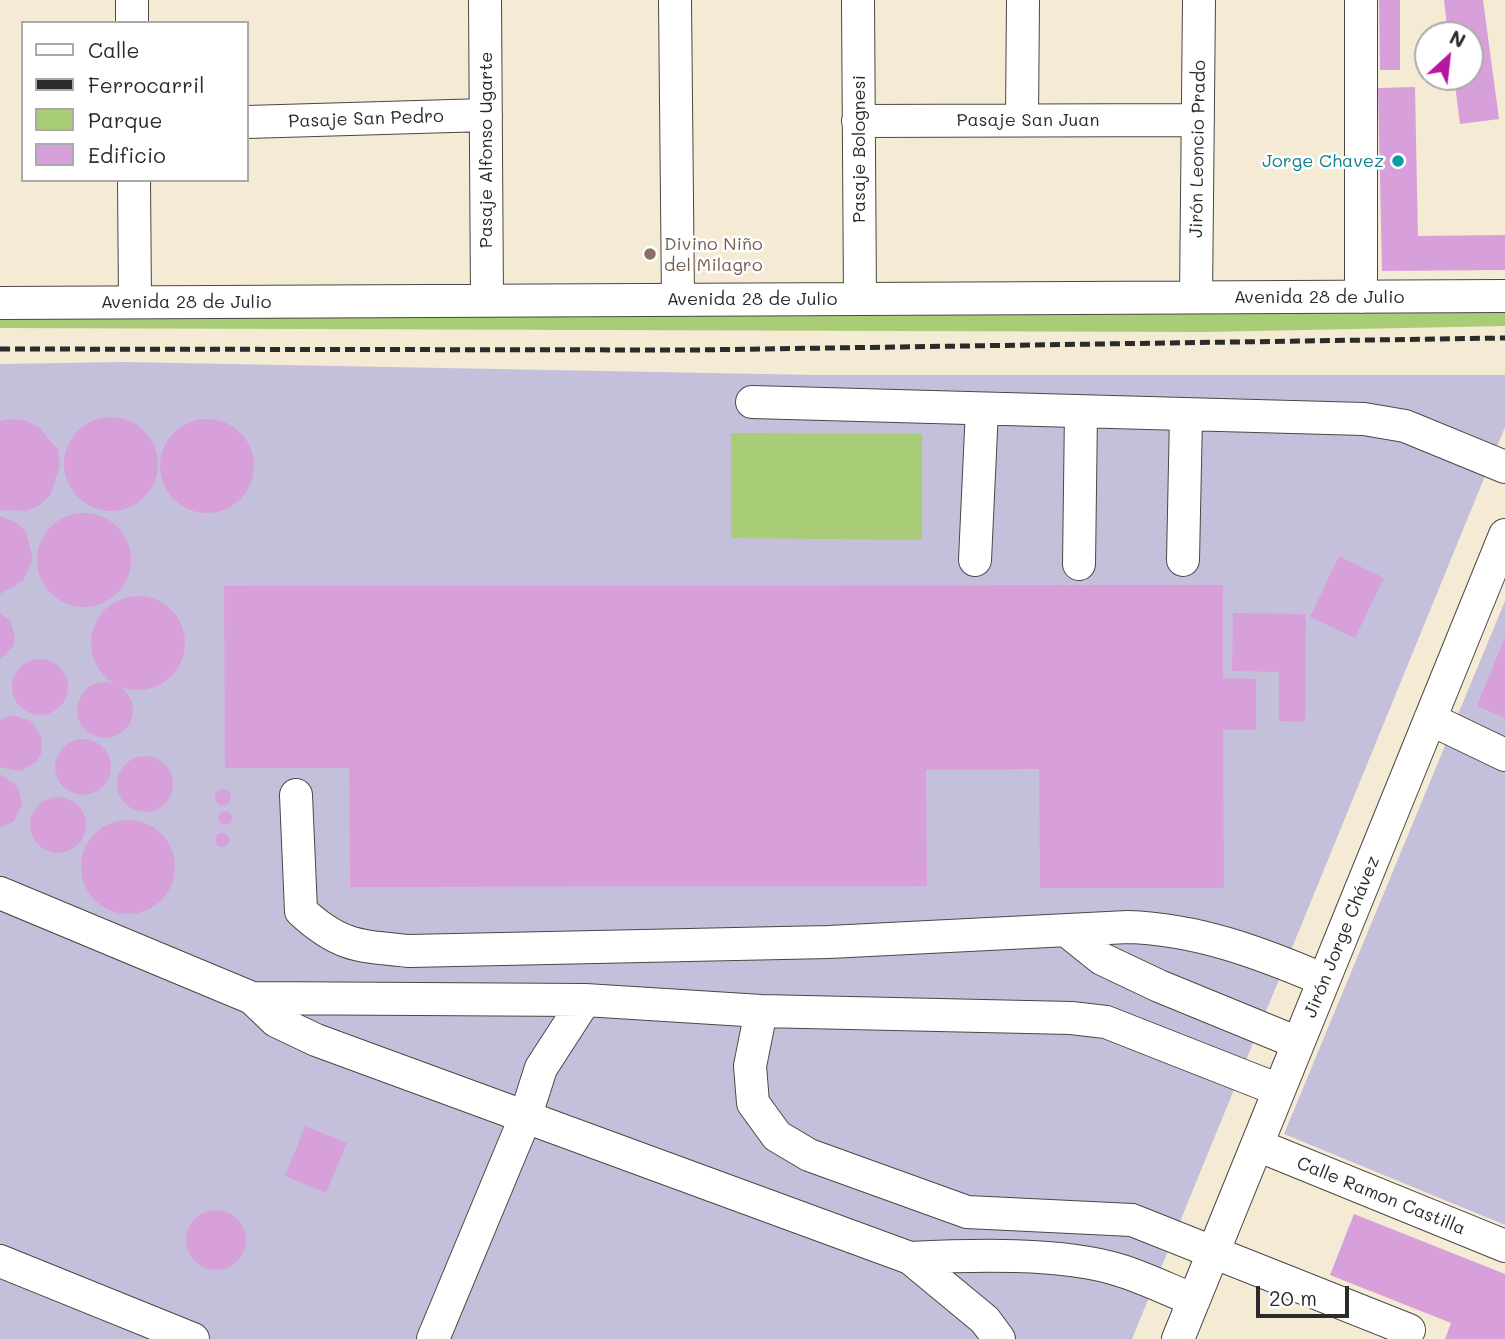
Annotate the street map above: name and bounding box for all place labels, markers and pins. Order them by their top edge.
place label: Jorge Chavez [1262,150,1384,172]
marker: Jorge Chavez [1390,153,1406,169]
place label: Divino Niño del Milagro [664,233,763,276]
marker: Divino Niño del Milagro [642,246,658,262]

